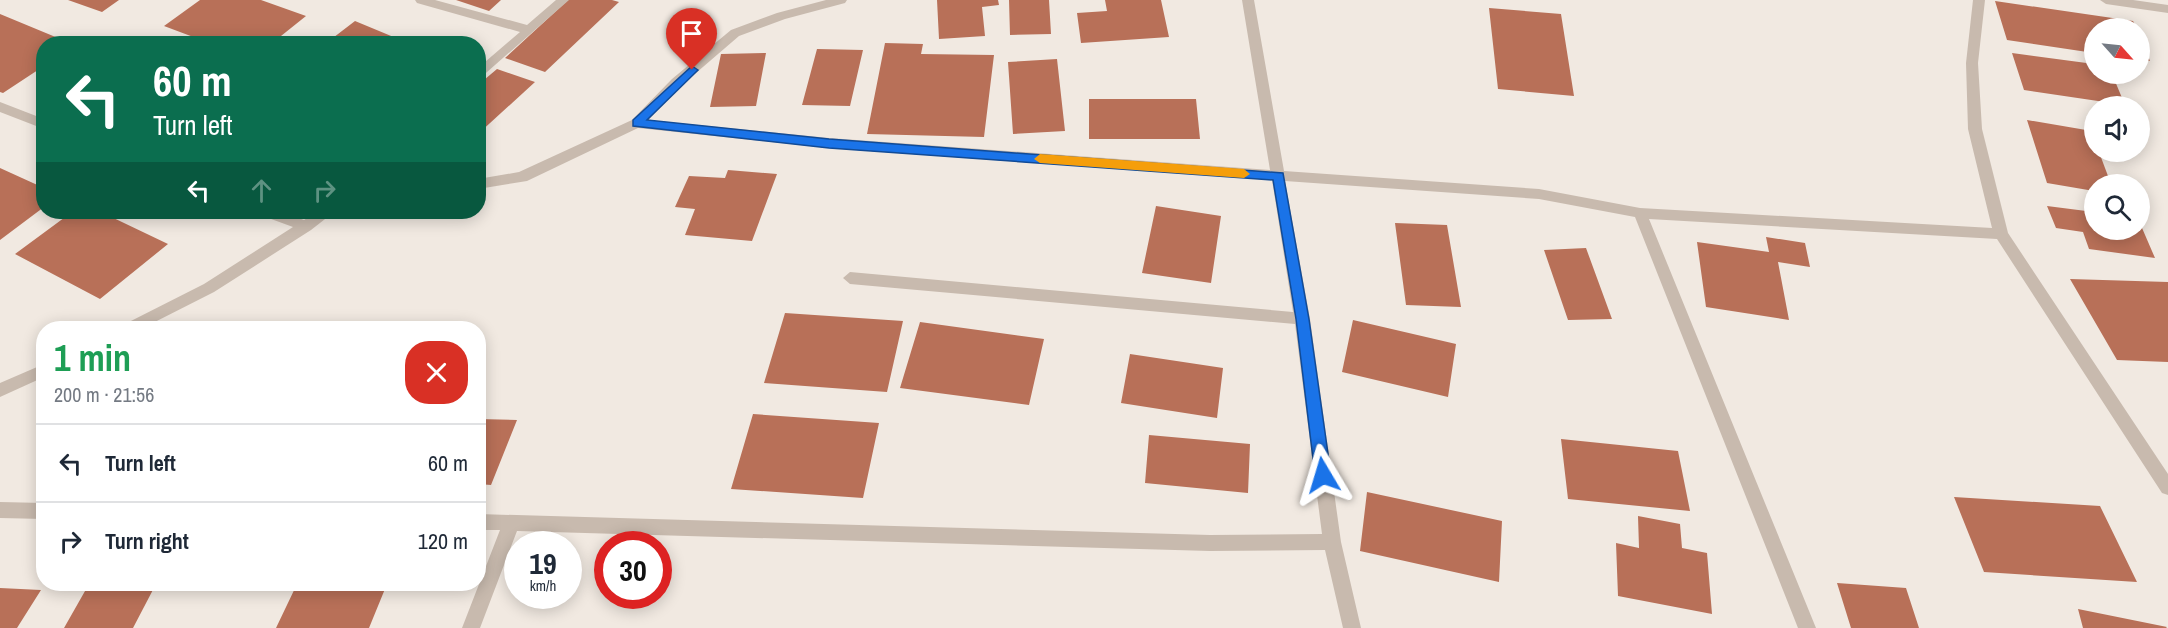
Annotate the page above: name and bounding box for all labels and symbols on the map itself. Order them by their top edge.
pin [666,8,717,70]
north arrow [2084,18,2150,84]
position arrow [1291,443,1355,507]
speed limit sign: 30 [594,531,672,609]

